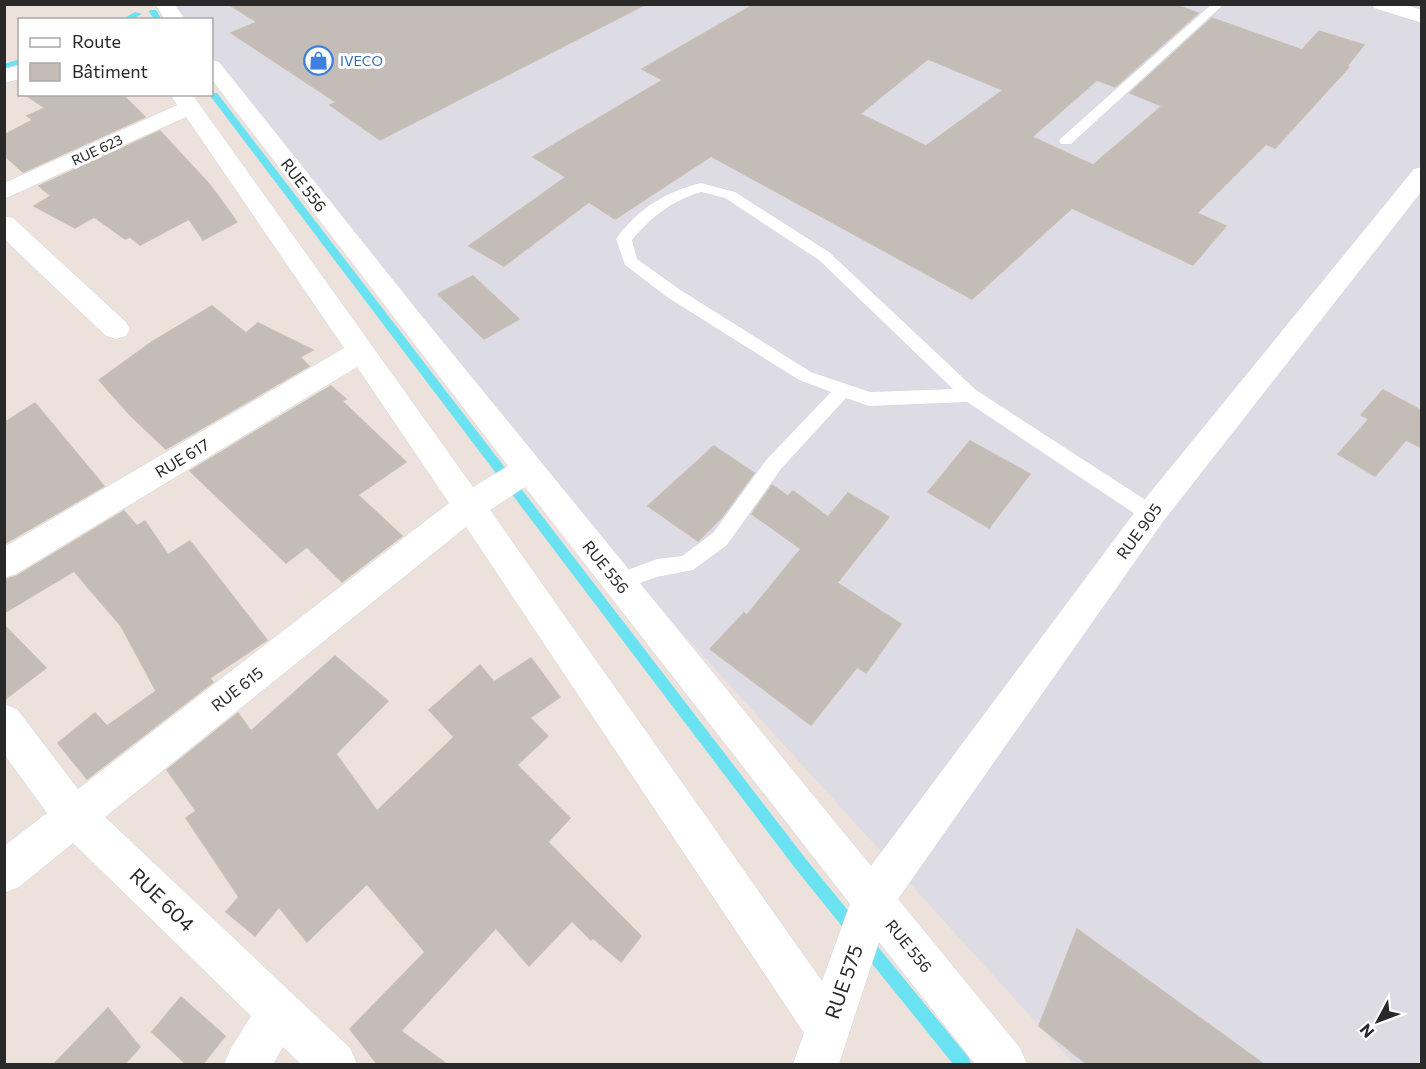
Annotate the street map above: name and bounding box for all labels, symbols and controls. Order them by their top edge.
legend [18,18,213,96]
text: Route [72,30,121,52]
shop icon: IVECO [303,45,335,77]
place label: IVECO [340,52,383,69]
text: Bâtiment [72,60,148,82]
street label: RUE 623 [68,130,125,169]
street label: RUE 556 [278,154,331,215]
street label: RUE 617 [151,434,212,481]
street label: RUE 905 [1112,499,1165,562]
street label: RUE 556 [579,536,634,597]
street label: RUE 615 [207,663,266,715]
street label: RUE 604 [125,863,200,936]
street label: RUE 556 [882,915,937,976]
street label: RUE 575 [819,941,867,1022]
north arrow [1348,991,1408,1051]
text: N [1355,1020,1377,1042]

